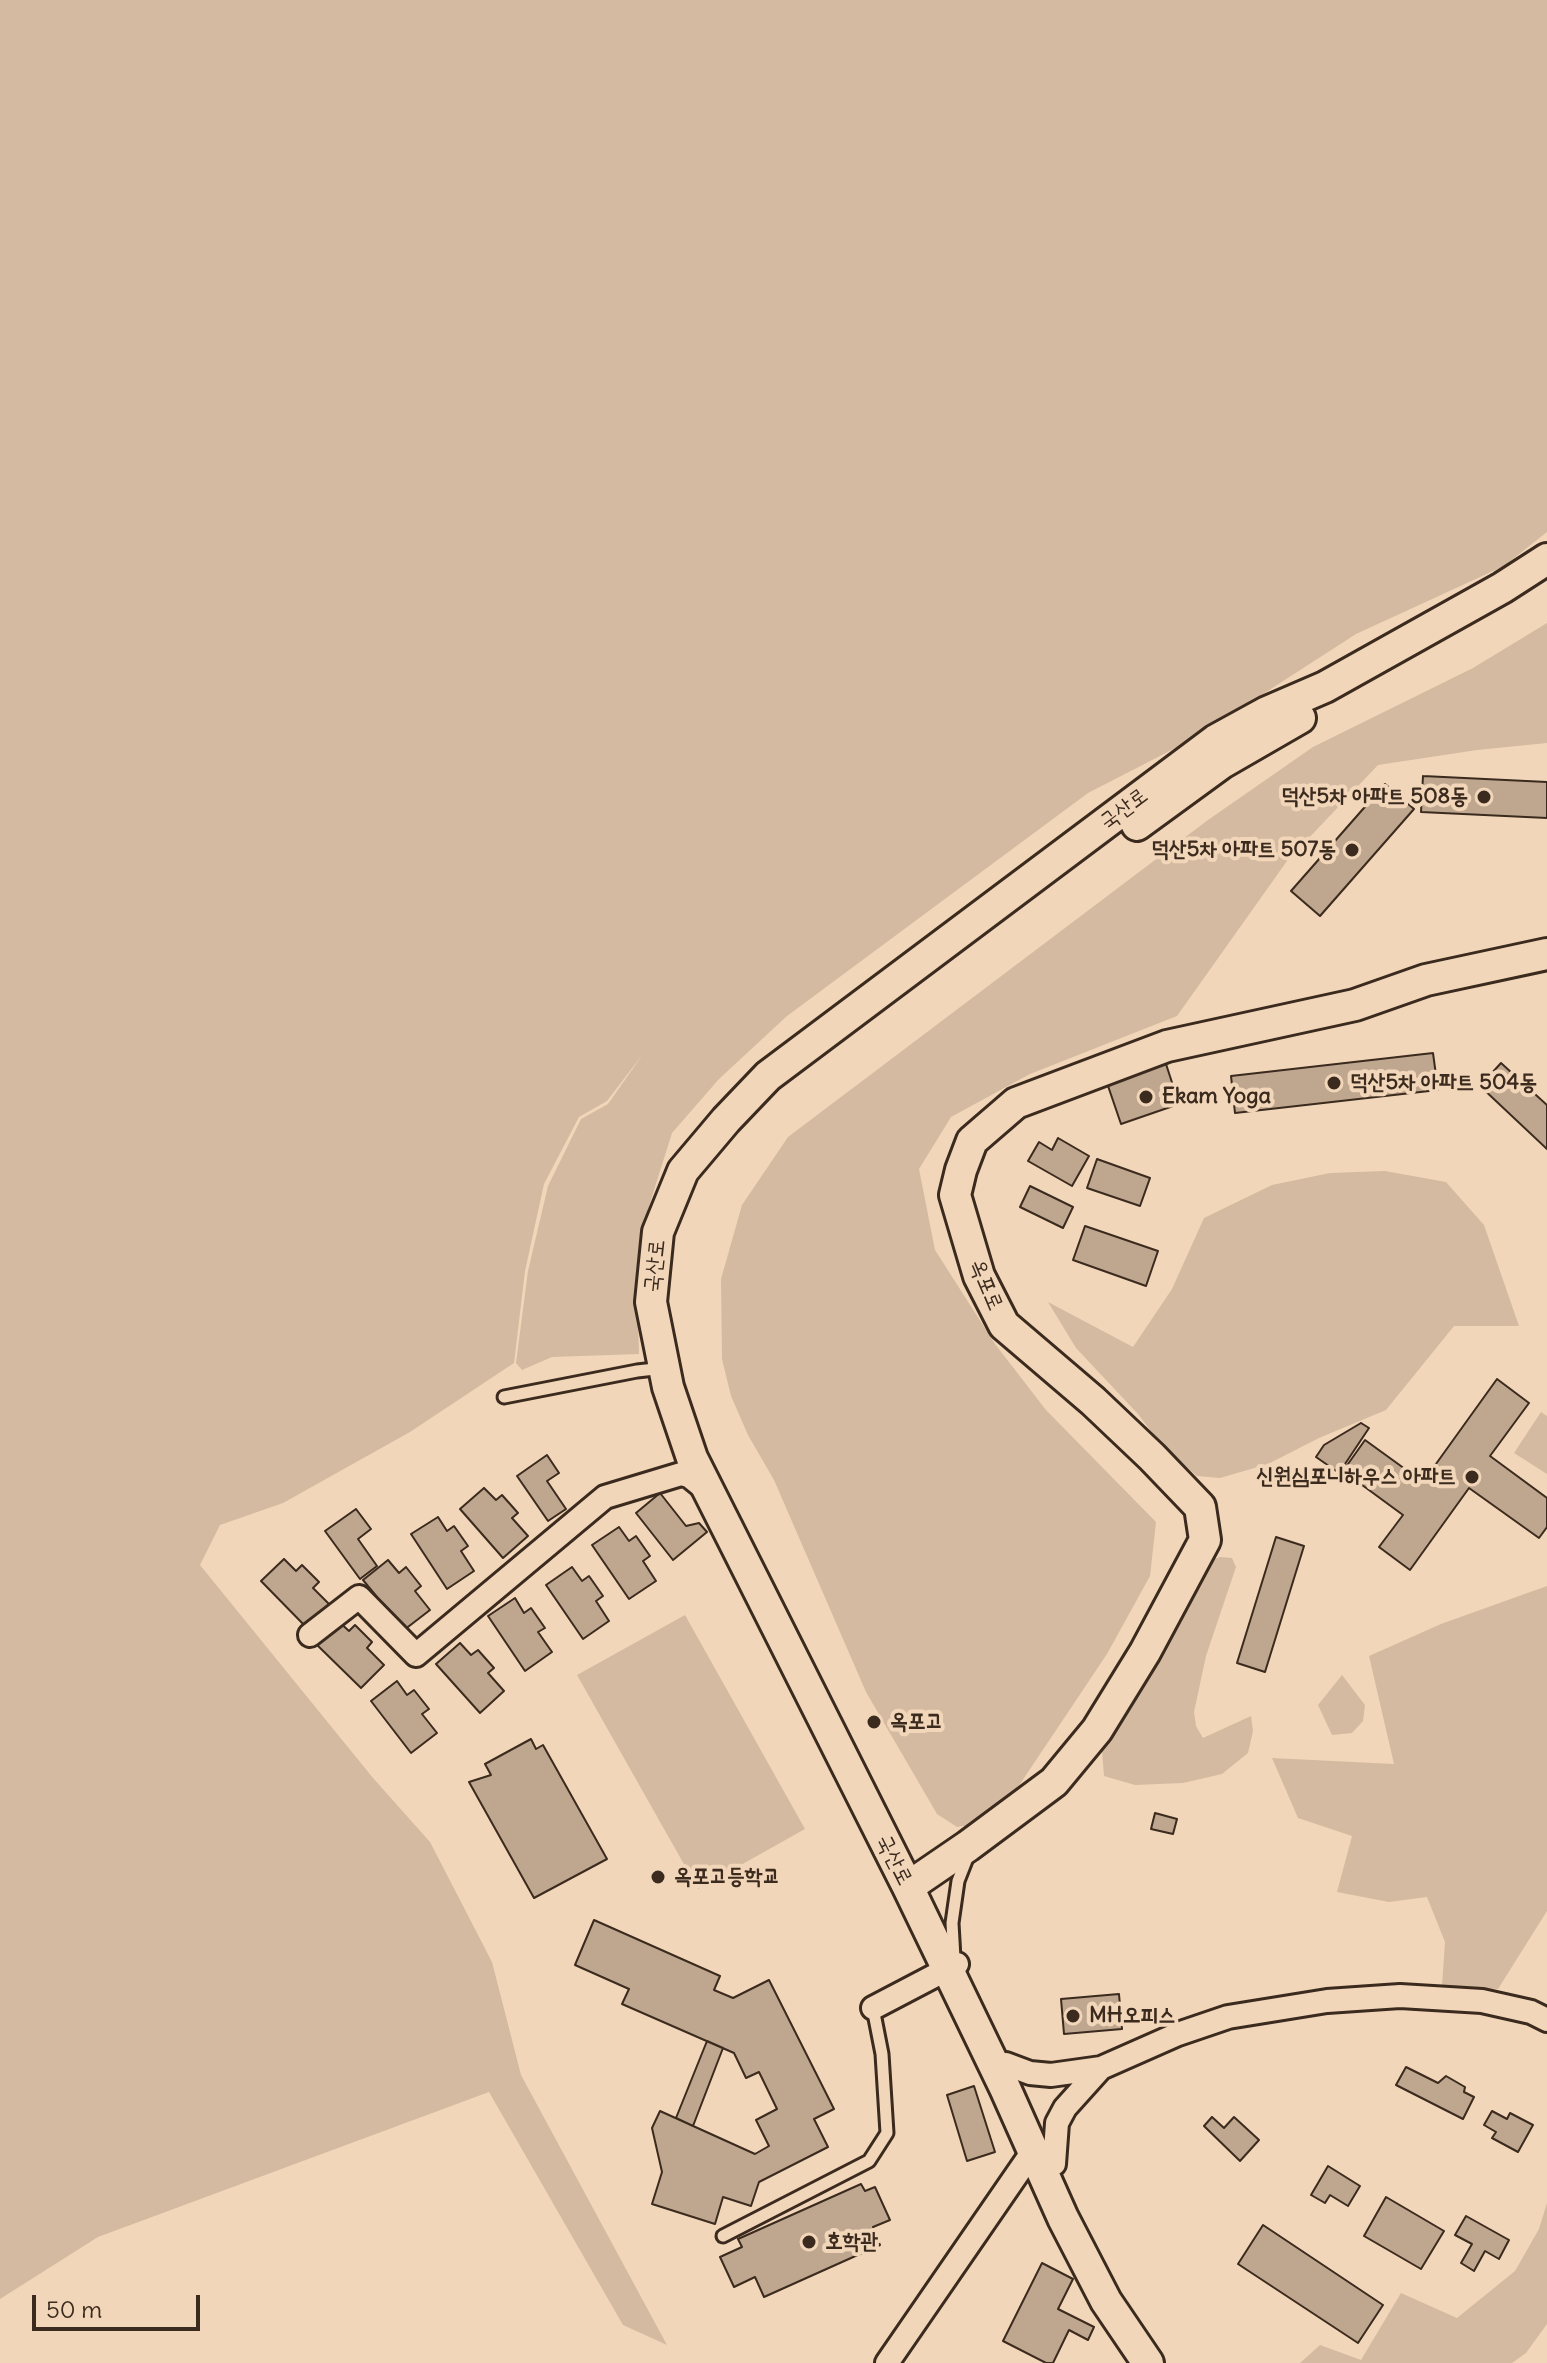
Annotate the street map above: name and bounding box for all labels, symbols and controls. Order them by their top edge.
street label: 국산로 [1095,782,1153,836]
place label: 덕산5차 아파트 508동 [1281,784,1468,810]
marker: 덕산5차 아파트 508동 [1475,788,1493,806]
place label: 덕산5차 아파트 507동 [1151,837,1336,863]
marker: 덕산5차 아파트 507동 [1343,841,1361,859]
place label: 덕산5차 아파트 504동 [1350,1070,1537,1096]
marker: 덕산5차 아파트 504동 [1325,1074,1343,1092]
place label: Ekam Yoga [1162,1084,1271,1110]
marker: Ekam Yoga [1137,1088,1155,1106]
street label: 국산로 [639,1238,671,1294]
street label: 옥포로 [963,1255,1009,1315]
place label: 신원심포니하우스 아파트 [1256,1464,1456,1490]
marker: 신원심포니하우스 아파트 [1463,1468,1481,1486]
place label: 옥포고 [890,1709,943,1735]
marker: 옥포고 [865,1713,883,1731]
street label: 국산로 [870,1830,918,1890]
place label: 옥포고등학교 [674,1864,780,1890]
marker: 옥포고등학교 [649,1868,667,1886]
place label: MH오피스 [1089,2003,1176,2029]
marker: MH오피스 [1064,2007,1082,2025]
place label: 호학관 [825,2229,878,2255]
marker: 호학관 [800,2233,818,2251]
scale bar [36,2279,204,2329]
text: 50 m [46,2294,102,2324]

